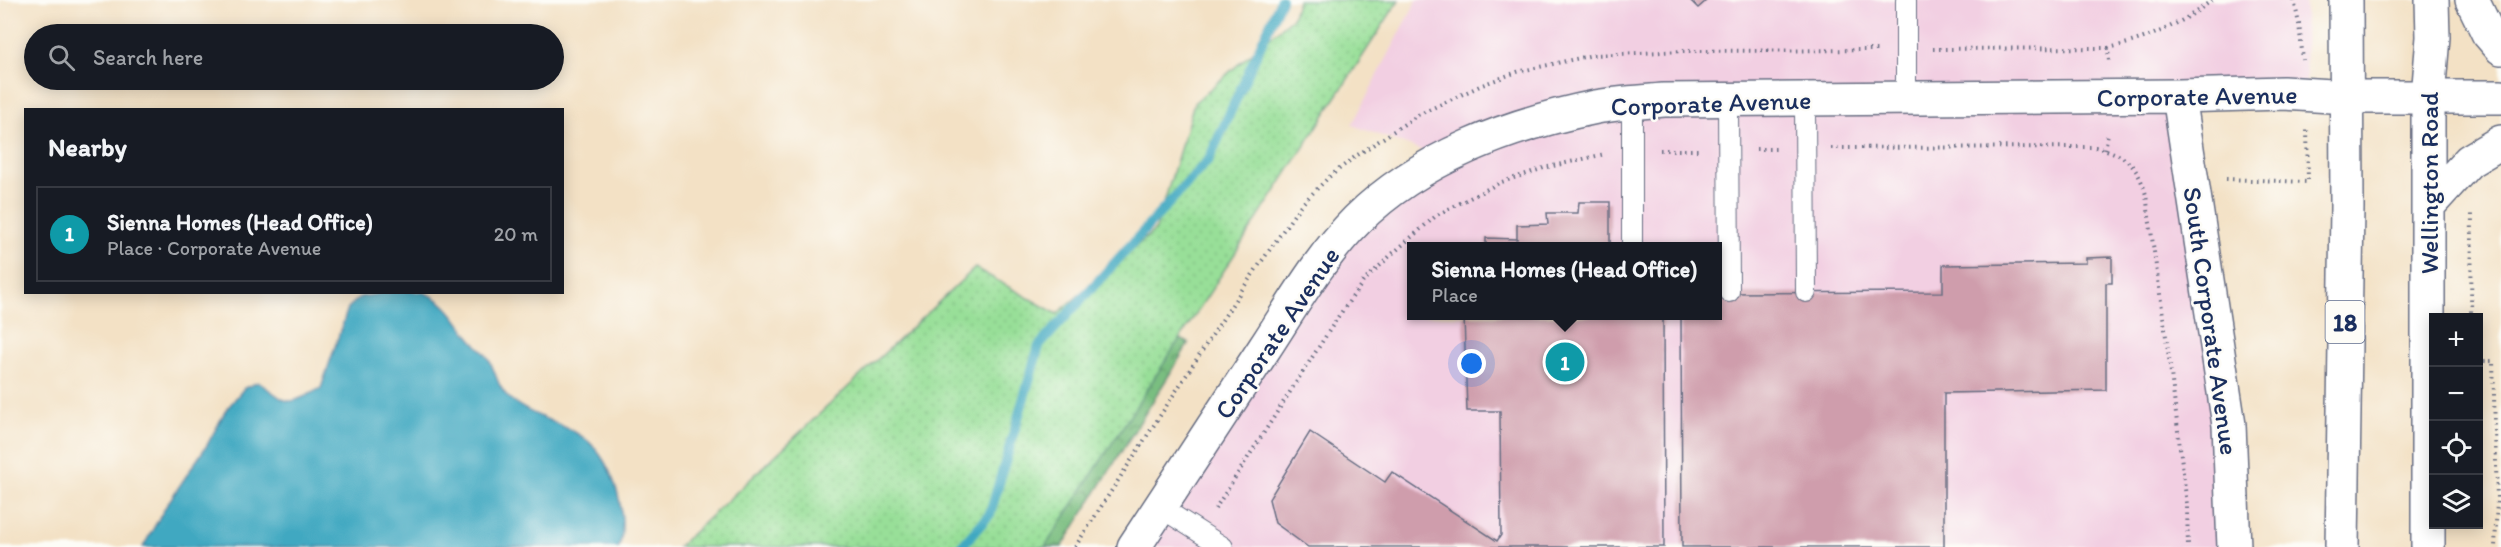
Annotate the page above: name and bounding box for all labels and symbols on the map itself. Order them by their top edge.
street label: Corporate Avenue [2096,78,2298,114]
street label: Corporate Avenue [1610,84,1812,122]
street label: Wellington Road [2413,91,2445,274]
street label: South Corporate Avenue [2176,185,2246,457]
street label: Corporate Avenue [1208,241,1346,425]
road number: 18 [2326,301,2364,343]
pin: 1 [1546,340,1584,385]
your location [1457,349,1486,378]

